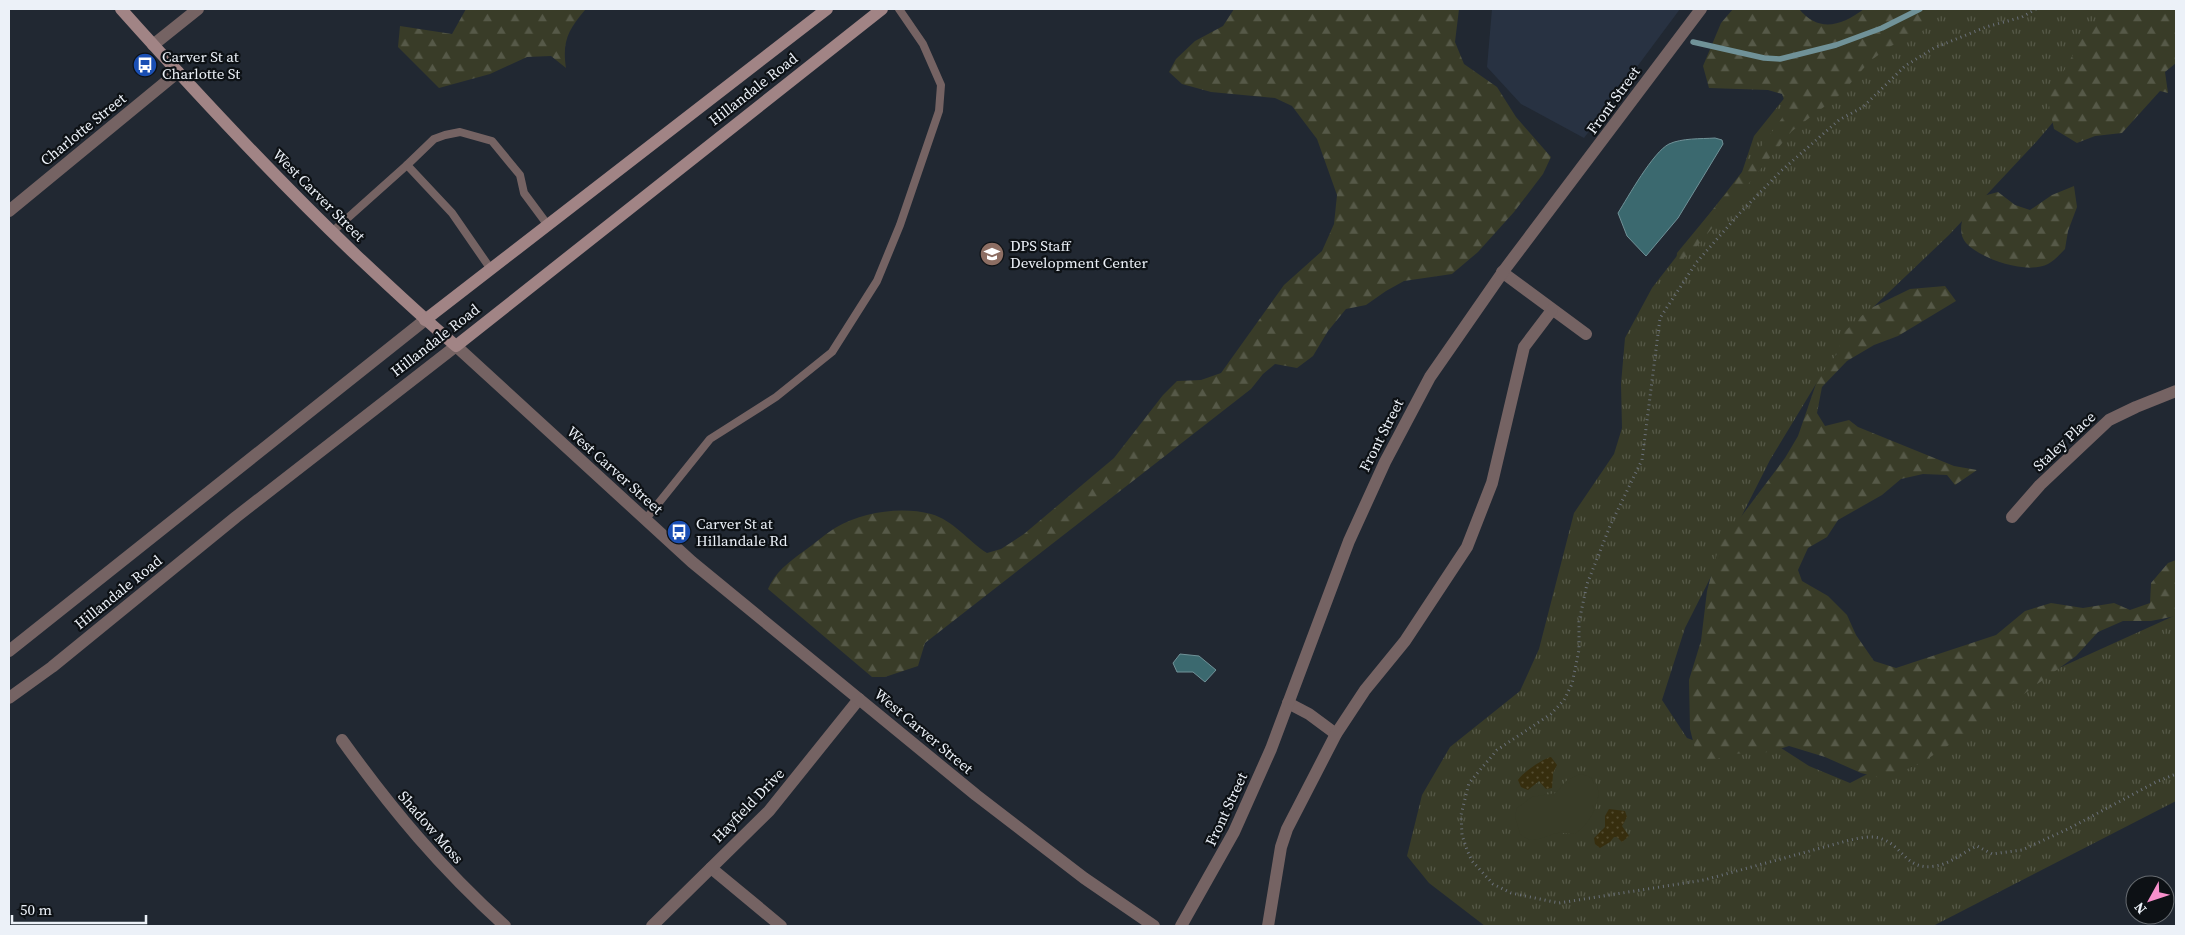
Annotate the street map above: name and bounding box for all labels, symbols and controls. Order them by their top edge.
place label: Carver St at Charlotte St [162,46,240,84]
street label: Hillandale Road [704,47,802,130]
bus stop icon: Carver St at Charlotte St [132,52,158,78]
street label: Front Street [1581,62,1645,138]
street label: Charlotte Street [36,88,130,170]
street label: West Carver Street [268,144,370,246]
place label: DPS Staff Development Center [1010,235,1148,273]
school or university icon: DPS Staff Development Center [979,241,1005,267]
street label: Hillandale Road [386,298,484,381]
street label: Front Street [1354,395,1408,475]
street label: Staley Place [2028,406,2100,476]
street label: West Carver Street [562,421,668,519]
place label: Carver St at Hillandale Rd [696,513,788,551]
bus stop icon: Carver St at Hillandale Rd [666,519,692,545]
street label: Hillandale Road [70,550,167,634]
street label: West Carver Street [870,683,978,779]
street label: Hayfield Drive [707,763,789,847]
street label: Front Street [1200,769,1252,849]
street label: Shadow Moss [393,786,469,868]
north arrow [2125,875,2175,925]
scale bar [12,892,146,924]
text: N [2129,898,2151,919]
text: 50 m [20,899,52,920]

